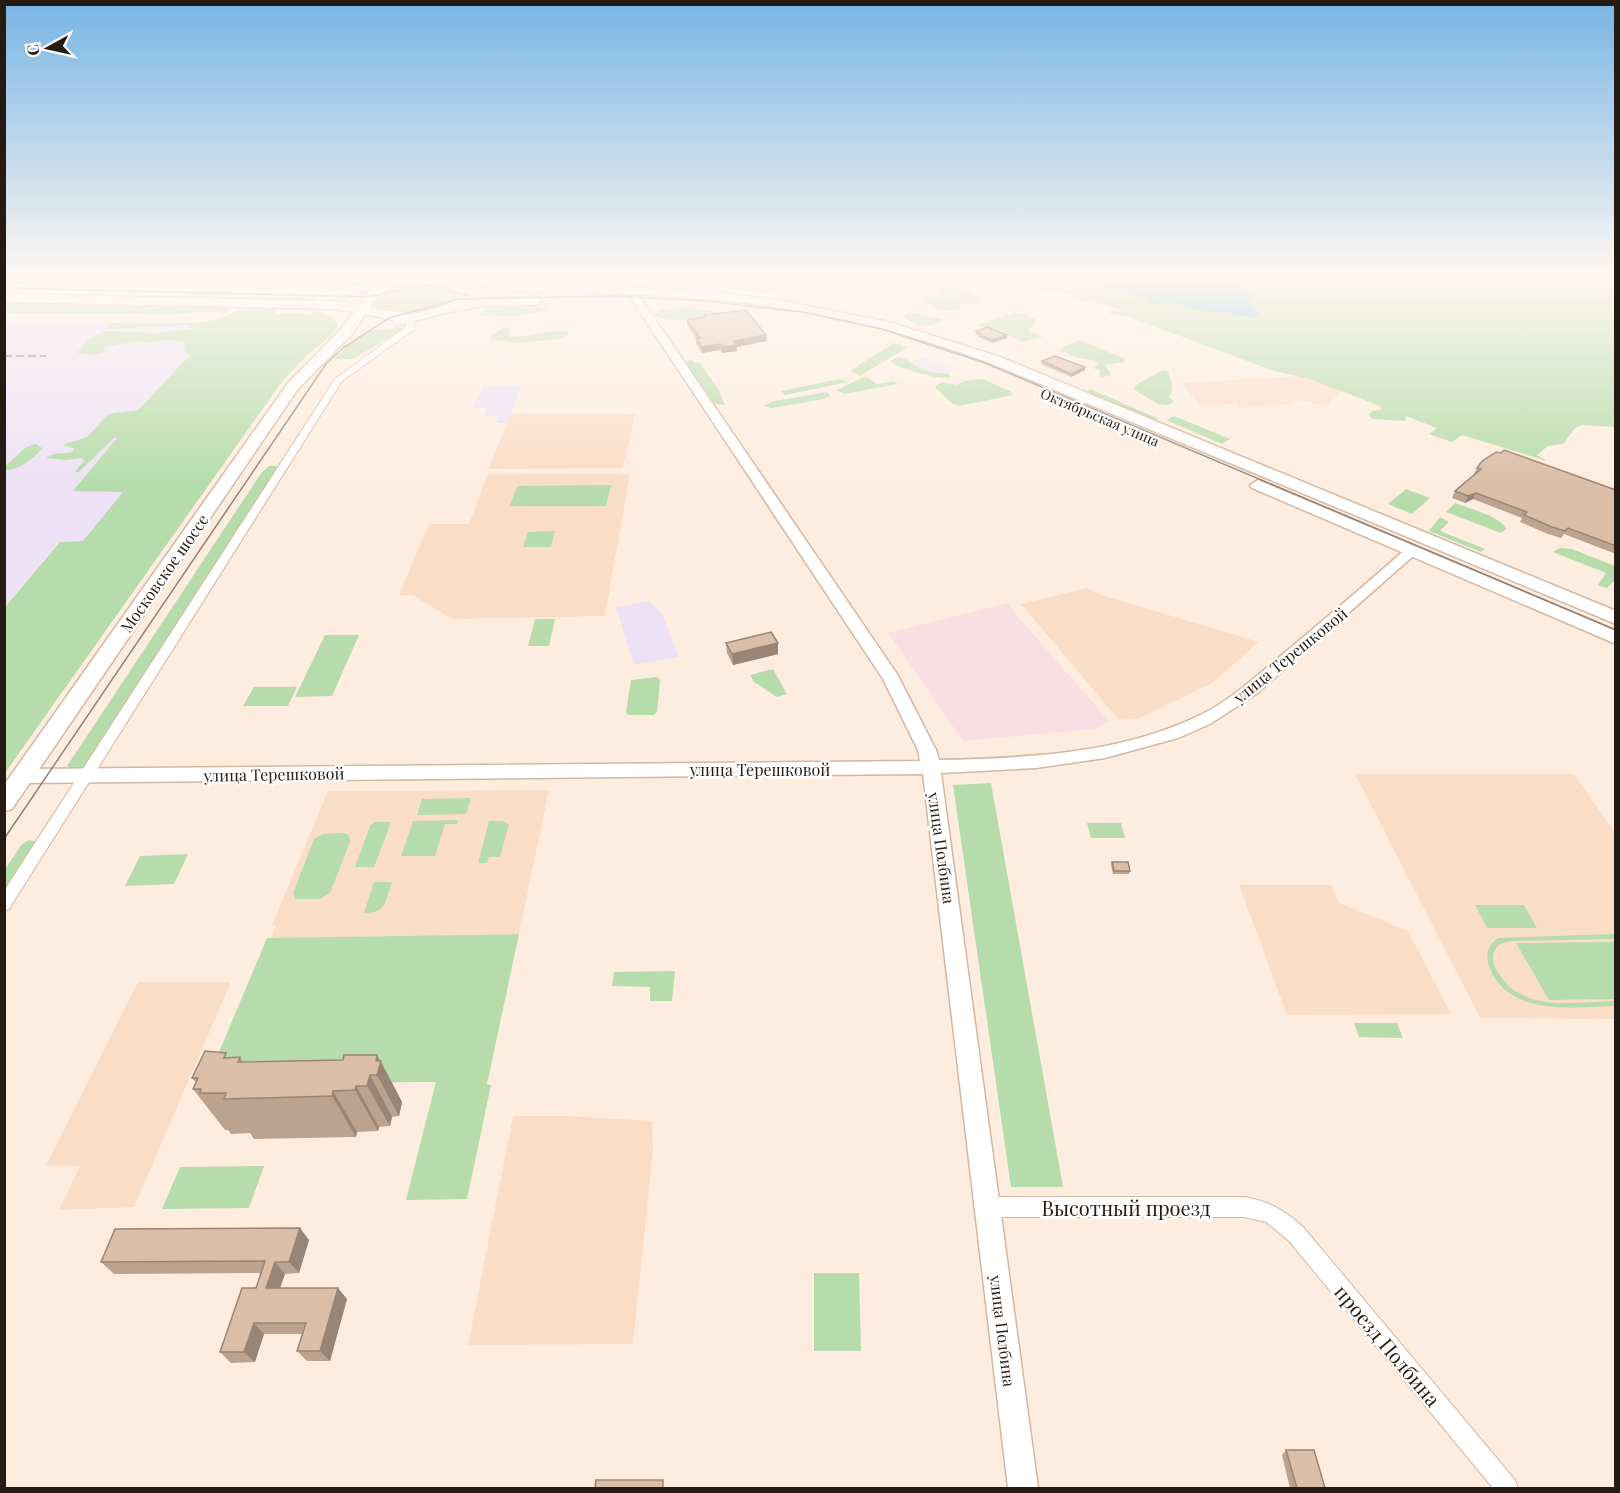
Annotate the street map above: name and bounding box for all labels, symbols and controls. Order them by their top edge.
north arrow [18,18,78,78]
text: С [21,43,44,57]
street label: Октябрьская улица [1038,383,1162,451]
street label: Московское шоссе [115,510,213,636]
street label: улица Терешковой [1228,603,1351,708]
street label: улица Терешковой [689,759,830,780]
street label: улица Терешковой [203,762,344,786]
street label: улица Полбина [924,790,960,905]
street label: Высотный проезд [1042,1194,1211,1221]
street label: улица Полбина [986,1273,1020,1388]
street label: проезд Полбина [1329,1278,1447,1412]

